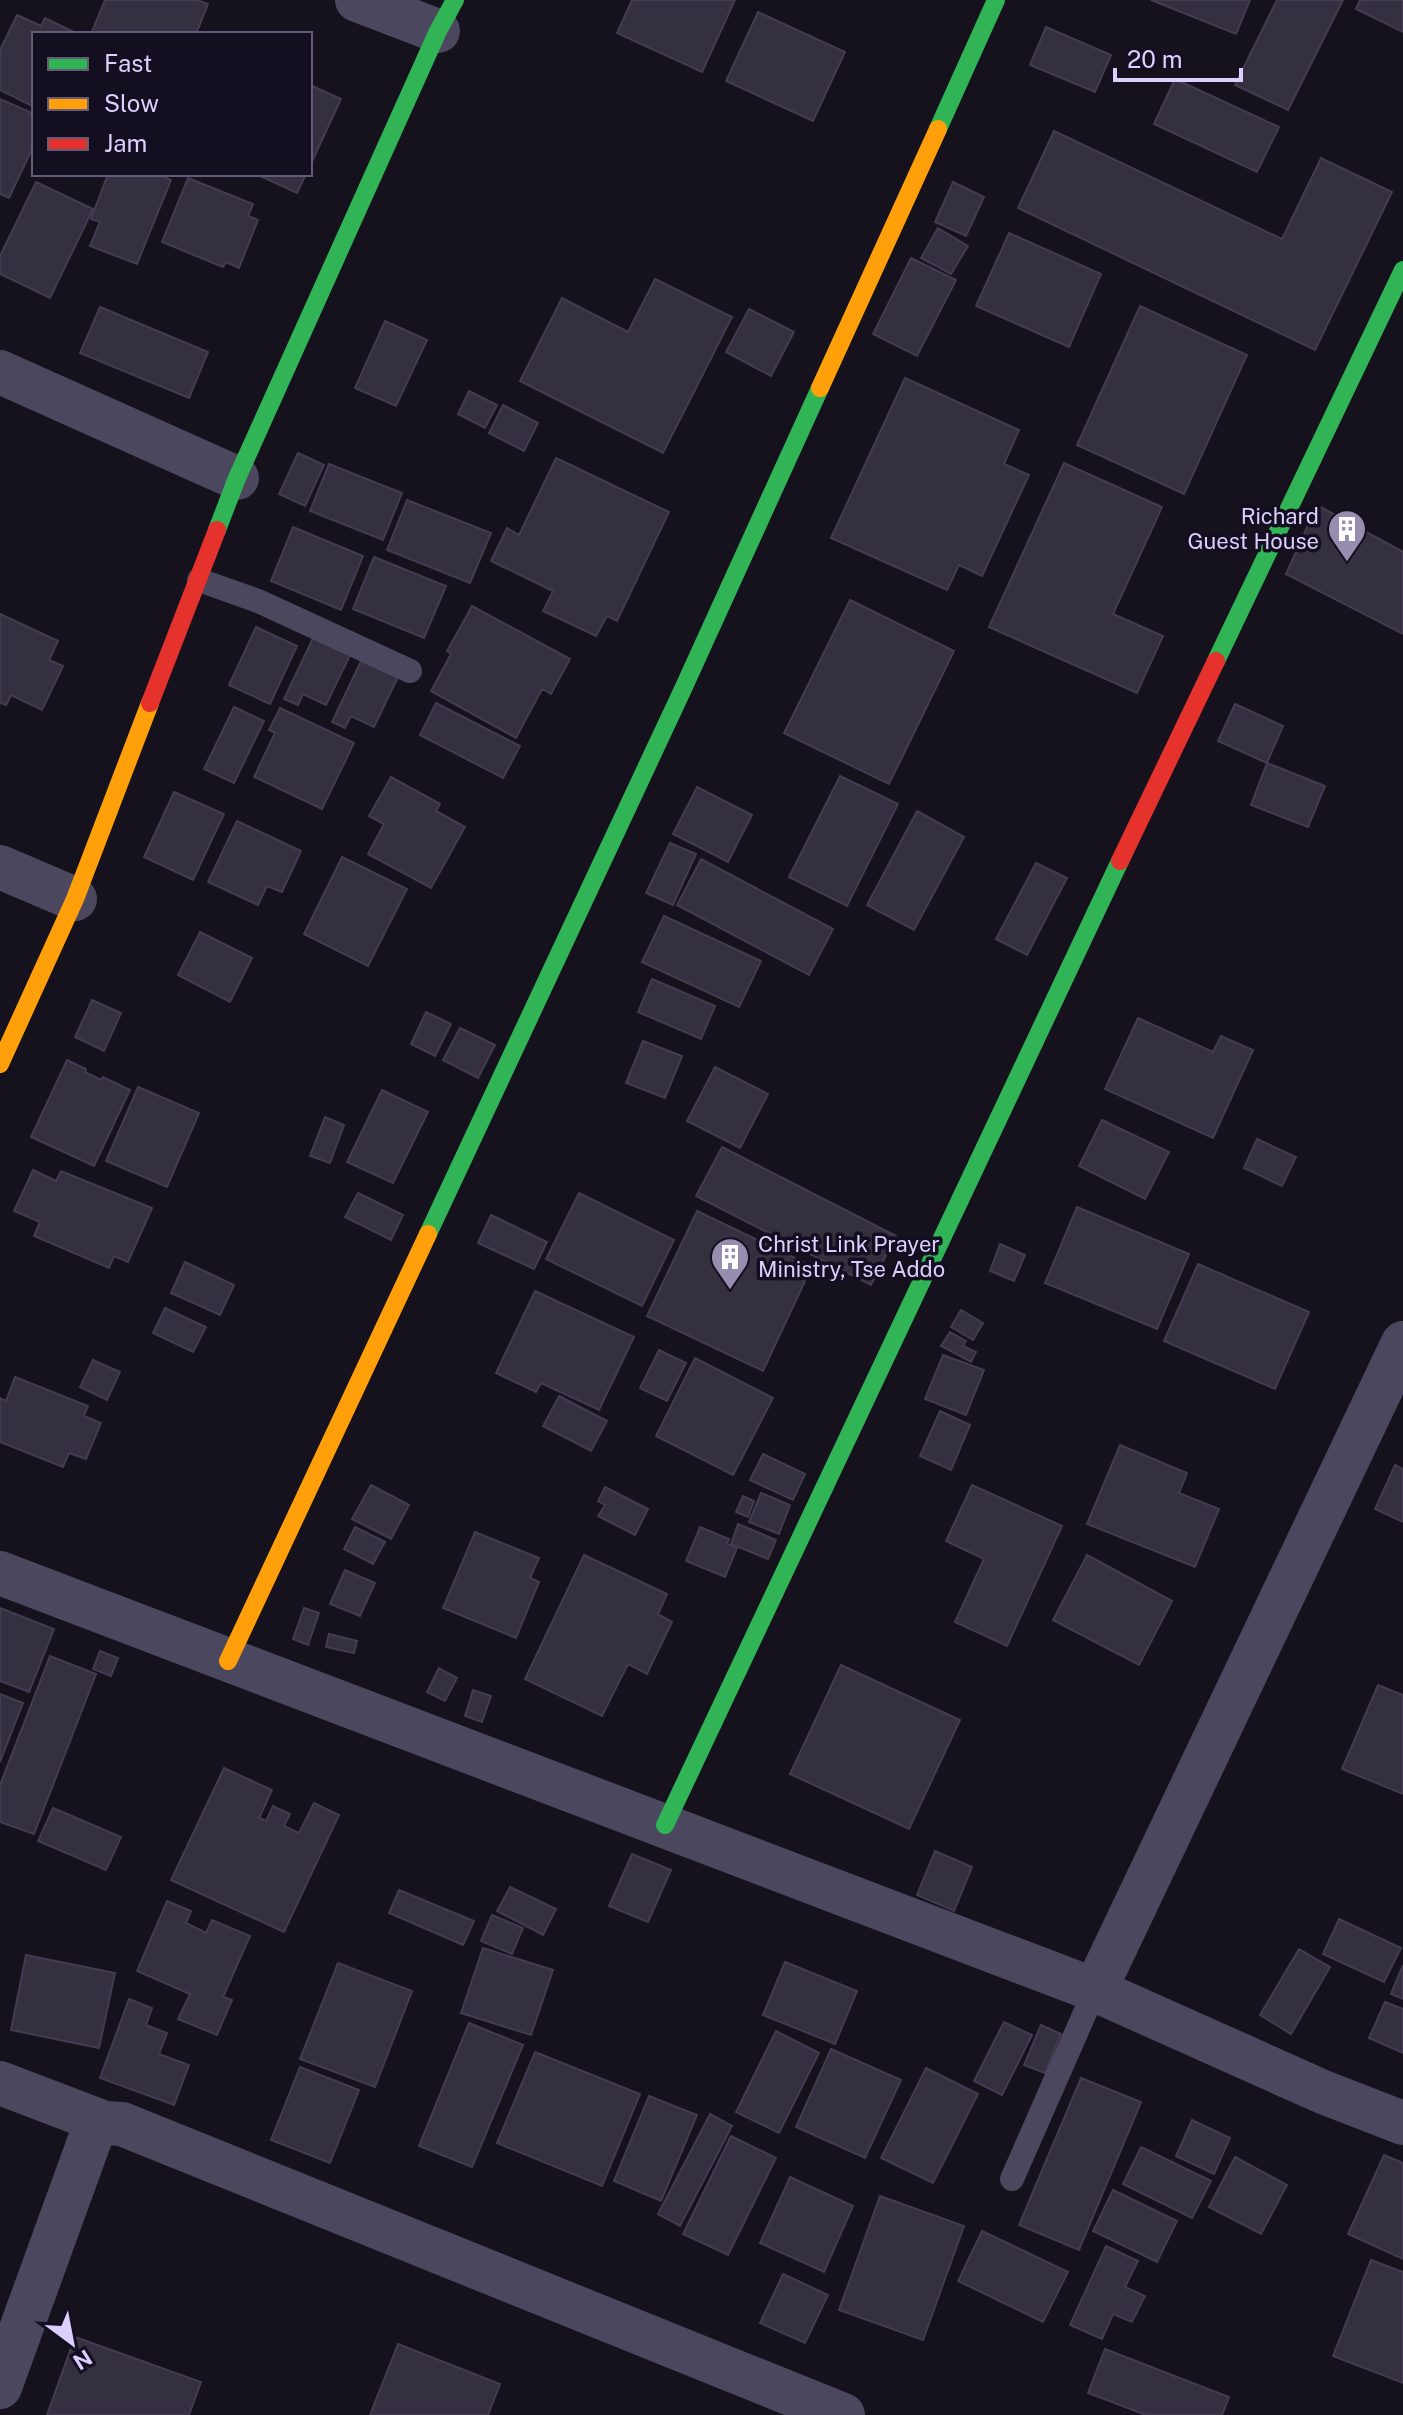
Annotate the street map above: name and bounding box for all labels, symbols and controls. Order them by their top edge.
legend [32,32,312,176]
scale bar [1115,32,1241,82]
text: 20 m [1127,45,1183,73]
text: Fast [104,49,152,77]
text: Slow [104,89,159,117]
text: Jam [104,129,147,157]
place label: Richard Guest House [1187,503,1319,554]
building icon: Richard Guest House [1326,508,1368,563]
place label: Christ Link Prayer Ministry, Tse Addo [758,1231,945,1282]
building icon: Christ Link Prayer Ministry, Tse Addo [709,1236,751,1291]
north arrow [32,2303,112,2383]
text: N [68,2344,97,2376]

